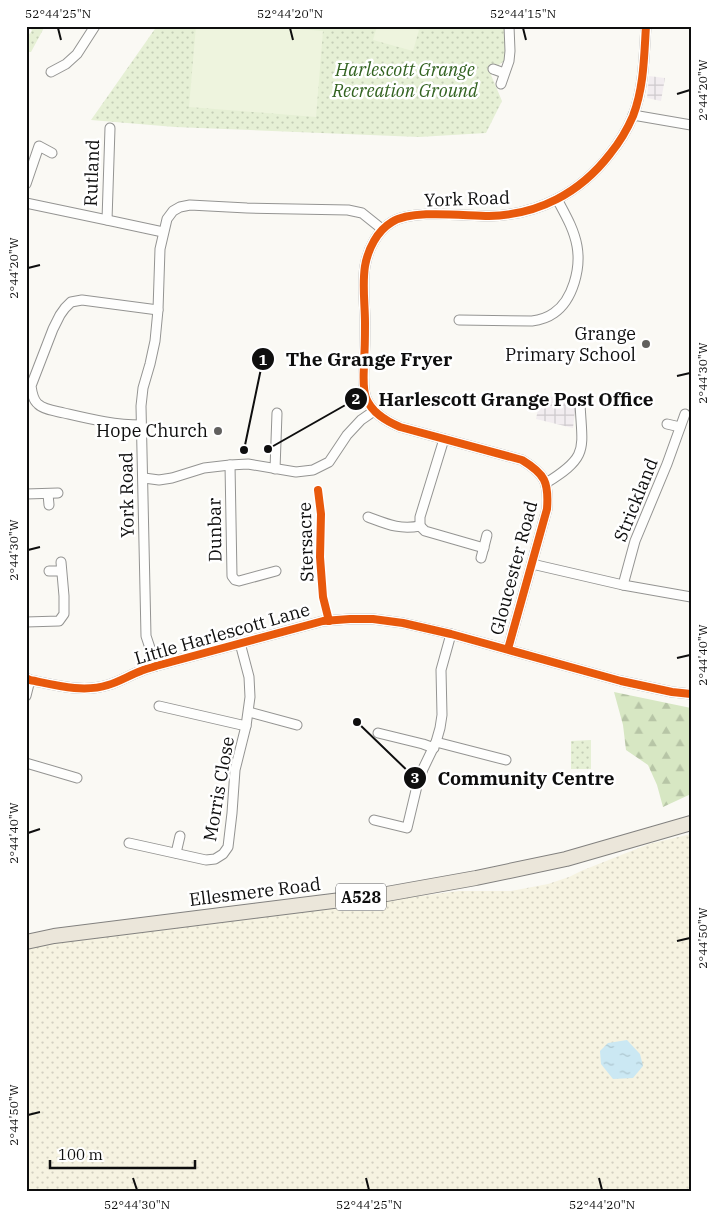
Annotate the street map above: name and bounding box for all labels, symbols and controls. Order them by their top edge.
text: 52°44'25"N [25,6,91,21]
text: 52°44'20"N [257,6,323,21]
text: 52°44'15"N [490,6,556,21]
park label: Harlescott Grange Recreation Ground [331,58,478,102]
text: 2°44'20"W [695,59,710,121]
street label: Rutland [79,139,104,207]
street label: York Road [424,186,510,211]
text: 2°44'20"W [6,237,21,299]
place label: Grange Primary School [505,322,636,366]
marker: Grange Primary School [640,338,652,350]
callout: The Grange Fryer [251,342,463,376]
text: 2°44'30"W [695,342,710,404]
text: The Grange Fryer [286,347,453,371]
text: 1 [258,350,268,369]
callout: Harlescott Grange Post Office [343,382,663,416]
text: Harlescott Grange Post Office [379,387,654,411]
text: 2 [351,389,361,408]
place label: Hope Church [96,419,208,442]
marker: Hope Church [212,425,224,437]
street label: York Road [114,452,139,538]
street label: Strickland [608,455,663,545]
street label: Dunbar [202,498,227,562]
street label: Gloucester Road [485,498,543,638]
street label: Stersacre [293,502,318,582]
text: 2°44'30"W [6,519,21,581]
street label: Little Harlescott Lane [131,597,312,670]
text: 2°44'40"W [695,624,710,686]
street label: Morris Close [198,735,239,843]
callout: Community Centre [403,761,625,795]
text: Community Centre [437,766,615,790]
text: 3 [410,768,420,787]
text: 2°44'40"W [6,802,21,864]
street label: Ellesmere Road [188,872,322,911]
road number: A528 [336,884,386,910]
text: 2°44'50"W [695,907,710,969]
text: 2°44'50"W [6,1084,21,1146]
scale bar [50,1138,195,1170]
text: 100 m [58,1145,103,1164]
text: 52°44'30"N [104,1197,170,1212]
text: 52°44'25"N [336,1197,402,1212]
text: 52°44'20"N [569,1197,635,1212]

